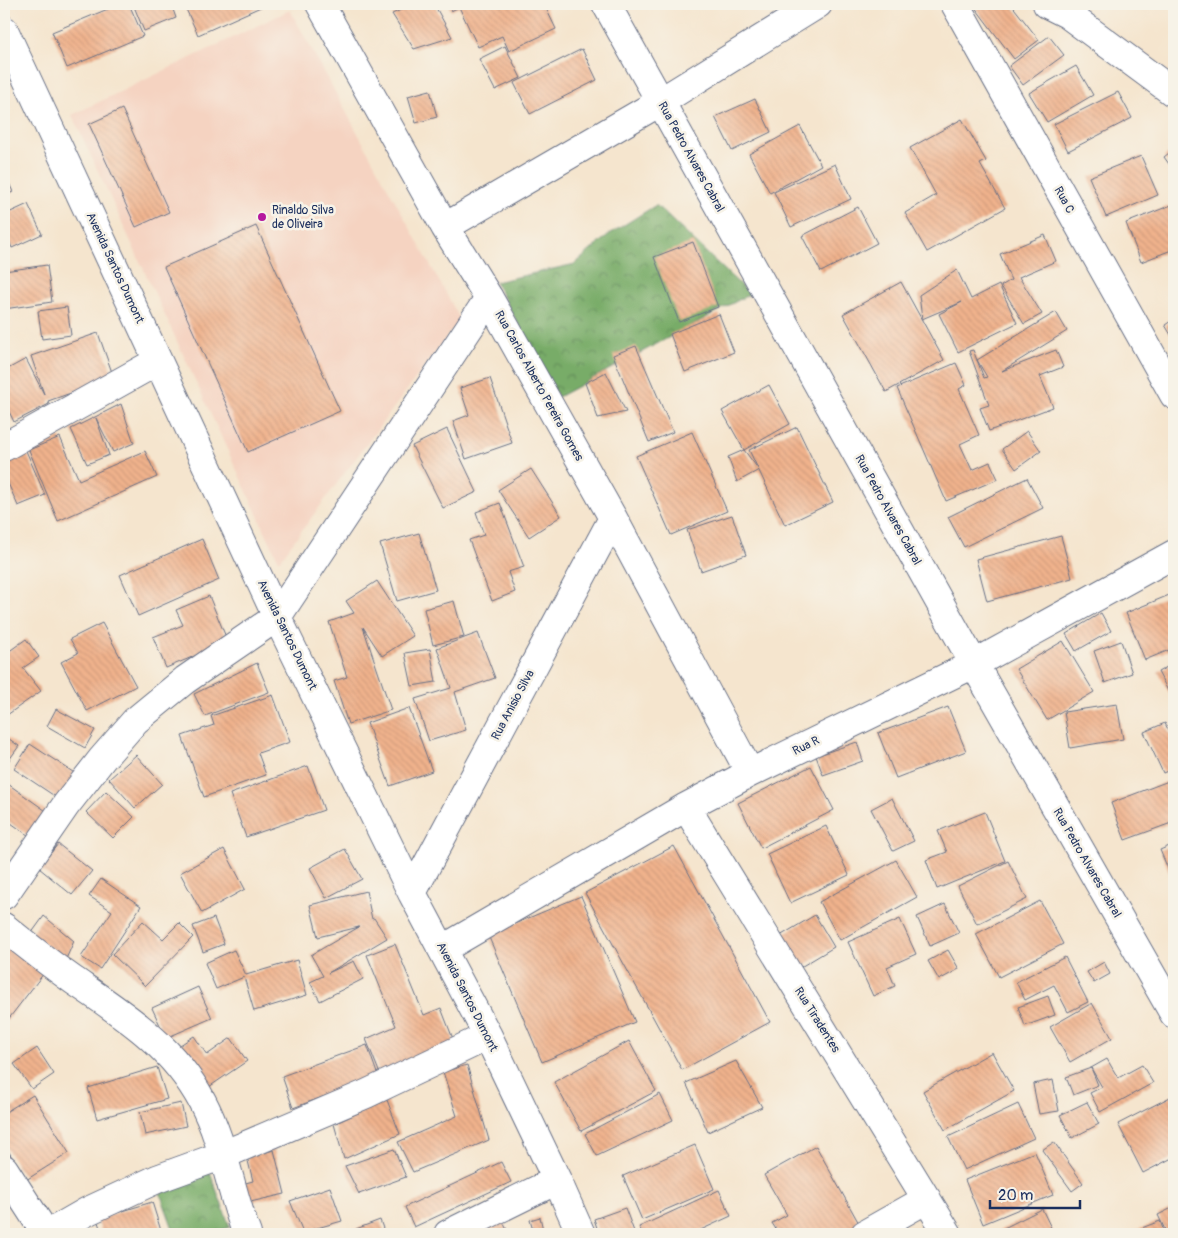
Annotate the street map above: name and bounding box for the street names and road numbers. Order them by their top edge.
street label: Rua Pedro Alvares Cabral [654,99,728,215]
street label: Rua C [1051,184,1077,216]
street label: Avenida Santos Dumont [83,210,147,326]
street label: Rua Carlos Alberto Pereira Gomes [491,308,587,464]
street label: Rua Pedro Alvares Cabral [851,452,925,568]
street label: Avenida Santos Dumont [254,577,320,693]
street label: Rua Anisio Silva [488,667,538,743]
street label: Rua R [790,733,822,759]
street label: Rua Pedro Alvares Cabral [1050,806,1125,920]
street label: Avenida Santos Dumont [433,940,501,1054]
street label: Rua Tiradentes [791,985,843,1056]

